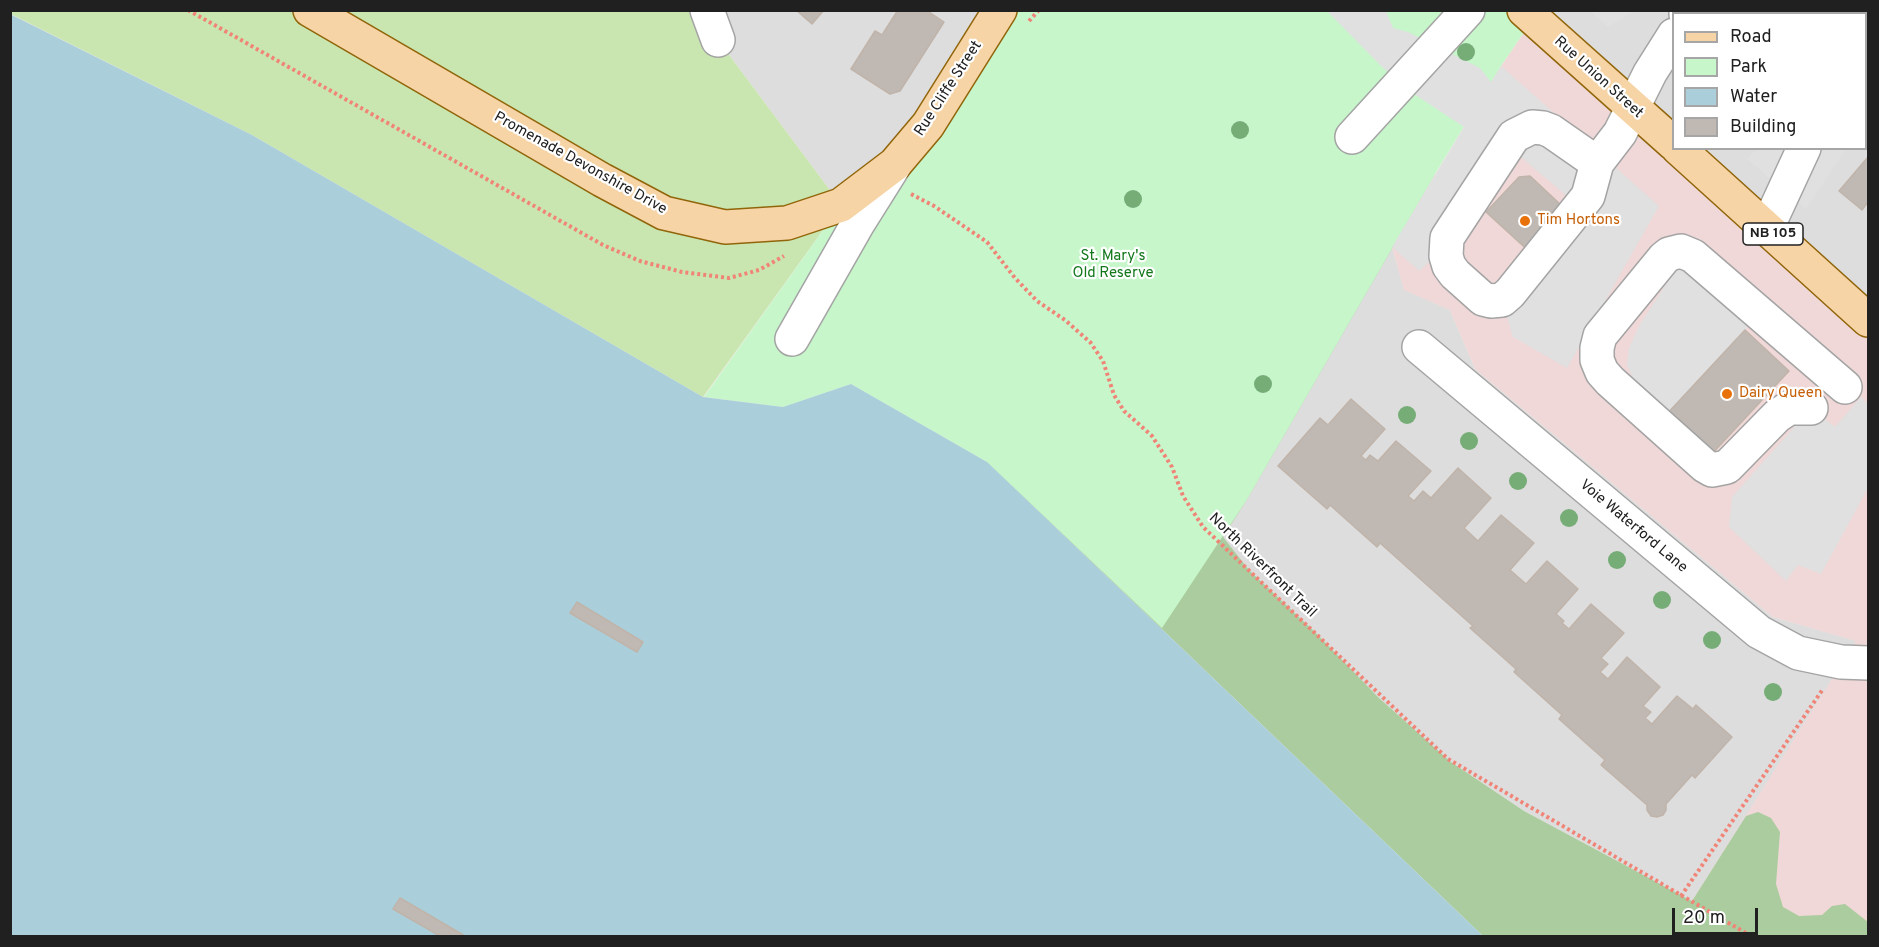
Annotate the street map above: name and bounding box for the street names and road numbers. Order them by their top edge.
street label: Rue Union Street [1550,33,1646,123]
street label: Rue Cliffe Street [911,38,987,140]
street label: Promenade Devonshire Drive [490,109,670,219]
road number: NB 105 [1743,223,1803,245]
street label: Voie Waterford Lane [1575,477,1691,577]
street label: North Riverfront Trail [1204,510,1320,622]

